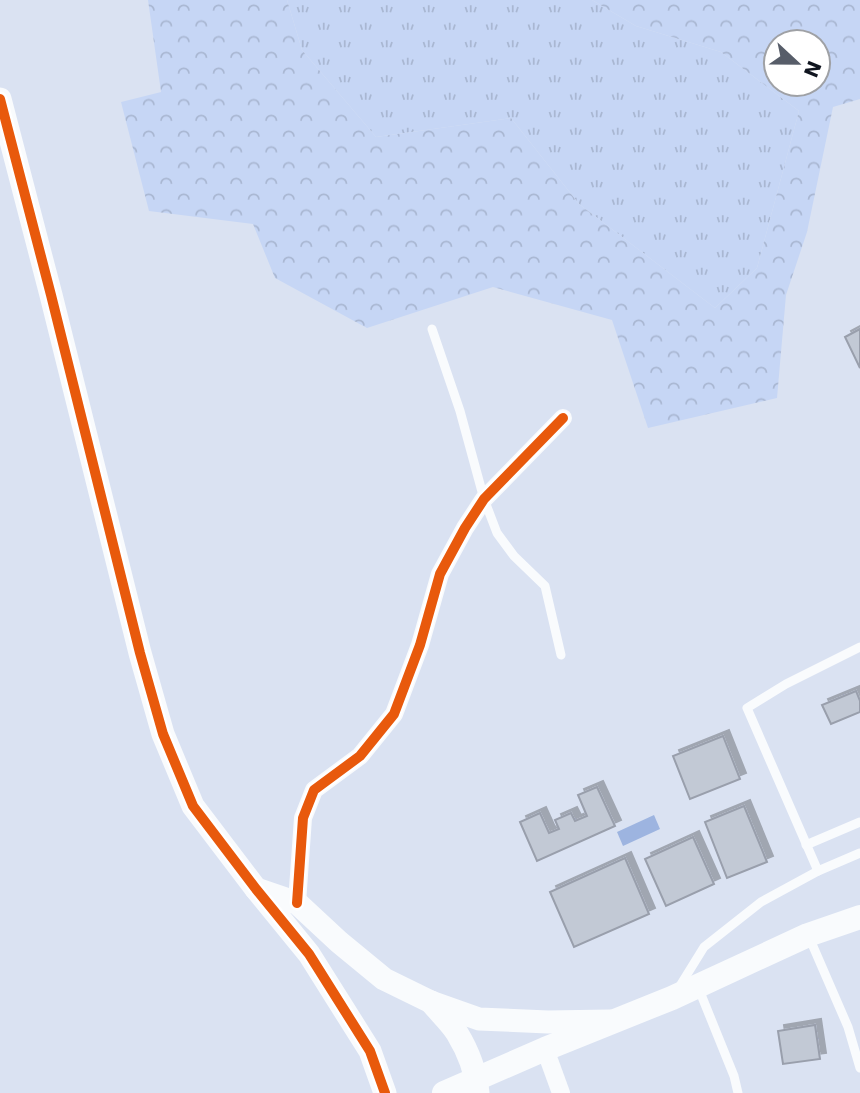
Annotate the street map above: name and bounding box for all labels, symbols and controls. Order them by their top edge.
north arrow [762,28,832,98]
text: N [800,58,826,81]

